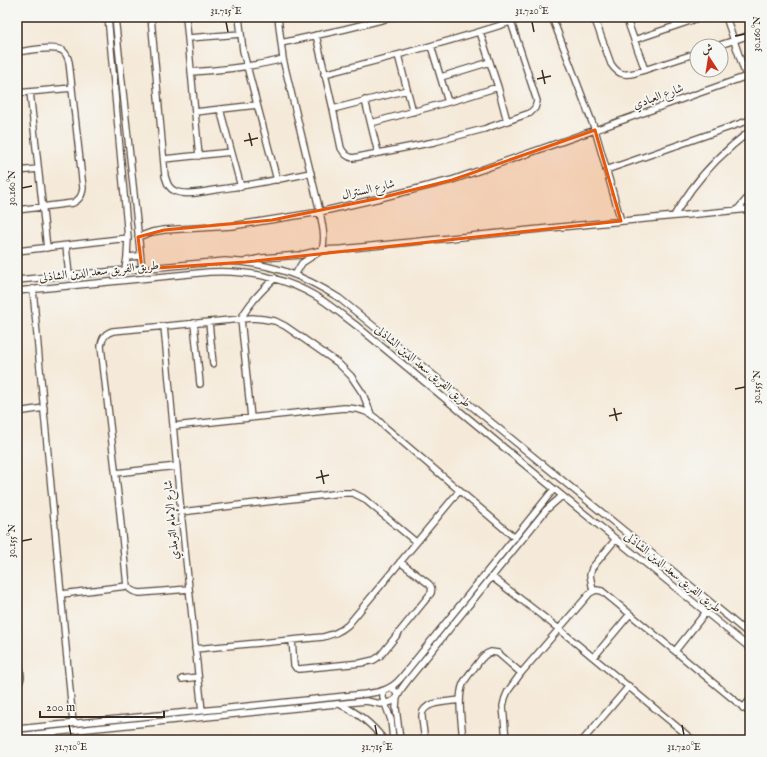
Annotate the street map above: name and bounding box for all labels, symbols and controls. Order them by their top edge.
text: 31.715°E [210,5,242,18]
text: 31.720°E [515,5,549,18]
text: 30.160°N [751,16,764,52]
north arrow [689,38,729,78]
text: ش [700,41,714,57]
street label: شارع العبادي [631,80,687,115]
text: 30.160°N [6,170,19,206]
street label: شارع السنترال [340,176,397,206]
street label: طريق الفريق سعد الدين الشاذلى [38,258,160,285]
street label: طريق الفريق سعد الدين الشاذلى [372,322,474,411]
text: 30.155°N [751,370,764,404]
street label: شارع الإمام الترمذي [161,479,185,560]
text: 30.155°N [6,524,19,558]
street label: طريق الفريق سعد الدين الشاذلى [621,529,724,616]
scale bar [40,693,164,719]
text: 200 m [46,700,75,715]
text: 31.710°E [55,741,87,754]
text: 31.715°E [361,741,393,754]
text: 31.720°E [667,741,701,754]

